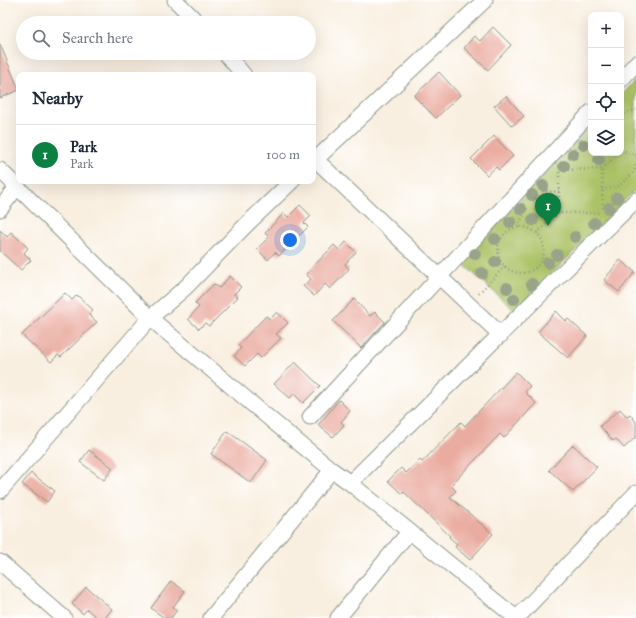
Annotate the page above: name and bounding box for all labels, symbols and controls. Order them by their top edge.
map controls [588,12,624,156]
button: + [588,12,624,48]
search box [16,16,316,60]
icon: search [30,27,52,49]
text: Search here [62,29,133,47]
button: − [588,48,624,84]
button: locate [588,84,624,120]
text: Nearby [32,88,83,109]
button: layers [588,120,624,156]
text: Park [70,138,97,156]
text: 1 [42,147,48,163]
text: 100 m [266,147,300,163]
text: Park [70,156,94,172]
pin: 1 [535,193,561,226]
your location [280,230,300,250]

